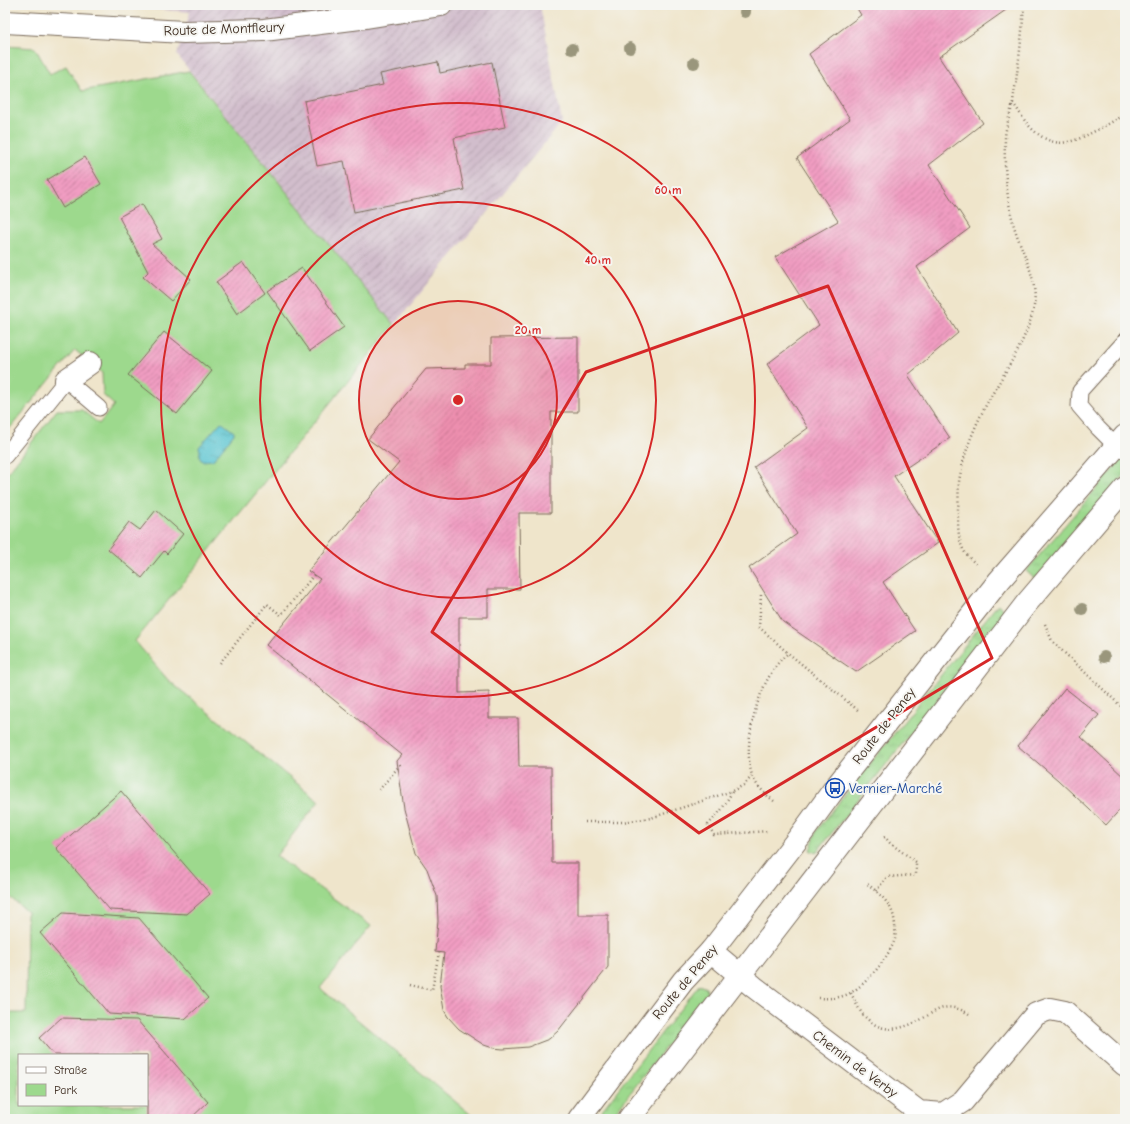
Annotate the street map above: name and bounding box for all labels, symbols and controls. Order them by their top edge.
street label: Route de Montfleury [163,18,285,40]
text: 60 m [655,183,681,197]
text: 40 m [585,253,611,267]
text: 20 m [515,323,541,337]
centre of rings [451,393,465,407]
street label: Route de Peney [849,684,920,768]
bus stop icon: Vernier-Marché [824,777,846,799]
place label: Vernier-Marché [849,780,942,797]
street label: Route de Peney [649,941,722,1023]
street label: Chemin de Verby [809,1026,902,1102]
legend [18,1054,148,1106]
text: Straße [54,1063,87,1077]
text: Park [54,1083,77,1097]

